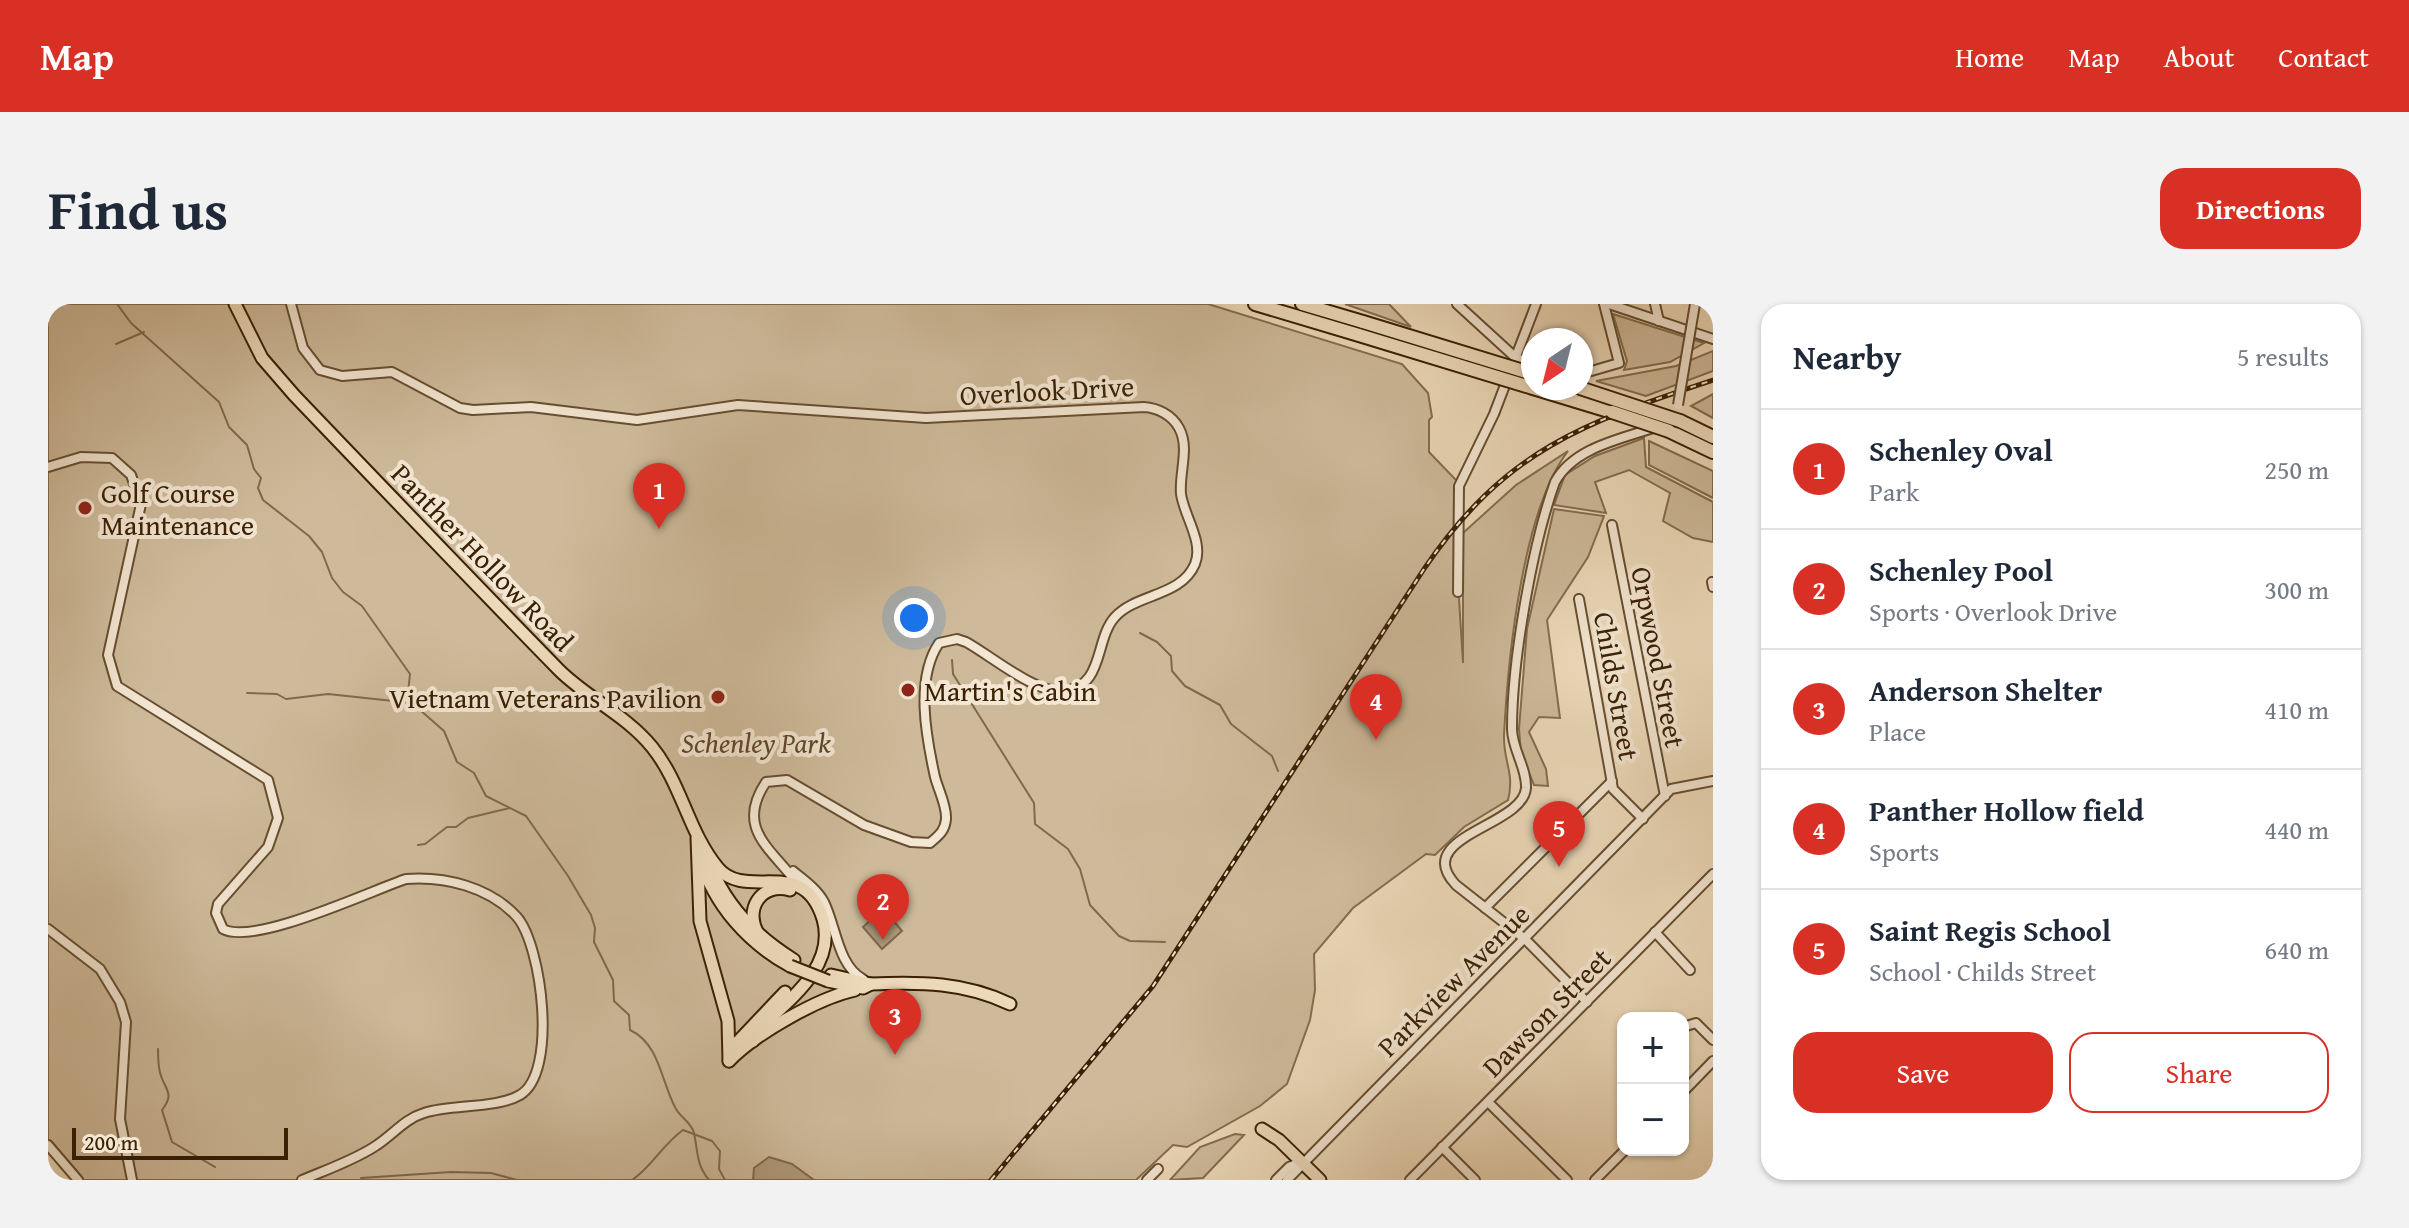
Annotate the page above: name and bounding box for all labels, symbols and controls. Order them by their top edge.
text: Map [40,28,114,84]
text: Home [1955,36,2024,77]
text: Map [2068,36,2120,77]
text: About [2164,36,2234,77]
text: Contact [2278,36,2369,77]
text: Find us [48,167,228,250]
button: Directions [2160,168,2361,249]
north arrow [1521,328,1593,400]
text: Nearby [1793,332,1902,381]
text: 5 results [2237,337,2329,376]
street label: Overlook Drive [959,365,1135,415]
text: Schenley Oval [1869,428,2053,472]
text: 1 [1812,450,1826,489]
text: 250 m [2264,450,2329,489]
street label: Panther Hollow Road [382,454,584,660]
pin: 1 [633,463,685,529]
place label: Golf Course Maintenance [101,472,254,545]
text: Park [1869,472,1919,511]
marker: Golf Course Maintenance [76,499,94,517]
text: Schenley Pool [1869,548,2053,592]
street label: Orpwood Street [1621,563,1697,751]
text: 2 [1812,570,1826,609]
text: 300 m [2264,570,2329,609]
text: Sports · Overlook Drive [1869,592,2117,631]
your location [894,598,934,638]
street label: Childs Street [1584,609,1650,763]
text: Anderson Shelter [1869,668,2102,712]
place label: Martin's Cabin [924,670,1096,711]
pin: 4 [1350,674,1402,740]
place label: Vietnam Veterans Pavilion [389,677,702,718]
marker: Martin's Cabin [899,681,917,699]
marker: Vietnam Veterans Pavilion [709,688,727,706]
text: 3 [1812,690,1826,729]
text: 410 m [2264,690,2329,729]
text: Place [1869,712,1926,751]
park label: Schenley Park [681,722,831,763]
text: Panther Hollow field [1869,788,2144,832]
pin: 5 [1533,801,1585,867]
text: 4 [1812,810,1826,849]
text: 440 m [2264,810,2329,849]
text: Sports [1869,832,1939,871]
pin: 2 [857,874,909,940]
street label: Parkview Avenue [1367,894,1539,1066]
text: Saint Regis School [1869,908,2111,952]
text: 5 [1812,930,1826,969]
text: 640 m [2264,930,2329,969]
street label: Dawson Street [1472,938,1620,1086]
text: School · Childs Street [1869,952,2096,991]
pin: 3 [869,989,921,1055]
map controls [1617,1012,1689,1156]
button: + [1617,1012,1689,1084]
button: Save [1793,1032,2053,1113]
button: Share [2069,1032,2329,1113]
button: − [1617,1084,1689,1156]
scale bar [72,1124,288,1160]
text: 200 m [84,1126,139,1158]

